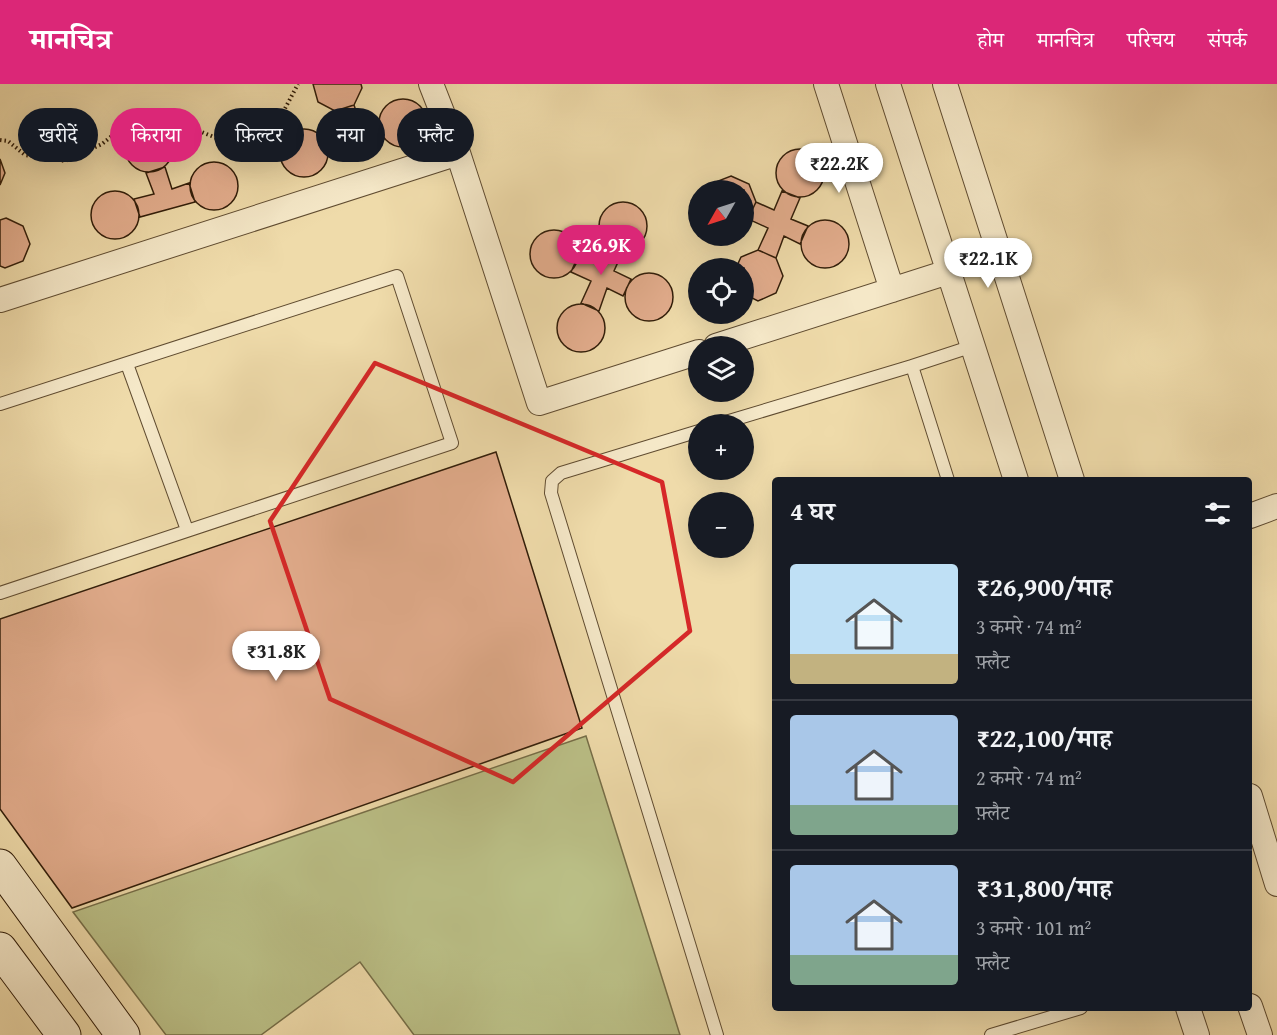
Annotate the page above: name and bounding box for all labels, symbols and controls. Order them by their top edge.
text: मानचित्र [30,18,112,59]
text: होम [977,24,1004,55]
text: मानचित्र [1037,24,1094,55]
text: परिचय [1127,24,1175,55]
text: संपर्क [1208,24,1247,55]
chip: खरीदें [18,108,98,162]
chip: किराया [110,108,202,162]
chip: फ़िल्टर [214,108,304,162]
chip: नया [316,108,385,162]
chip: फ़्लैट [397,108,474,162]
pin: ₹22.2K [790,143,888,194]
text: ₹22.2K [809,148,869,177]
north arrow [688,180,754,246]
map controls [688,180,754,558]
pin: ₹26.9K [552,225,650,276]
text: ₹26.9K [571,230,631,259]
pin: ₹22.1K [939,238,1037,289]
text: ₹22.1K [958,243,1018,272]
button: locate [688,258,754,324]
button: layers [688,336,754,402]
button: + [688,414,754,480]
text: 4 घर [790,491,835,530]
button: − [688,492,754,558]
icon: filters [1201,497,1234,530]
text: ₹26,900/माह [976,567,1112,606]
icon: home [838,588,910,660]
text: 3 कमरे · 74 m² [976,612,1082,641]
pin: ₹31.8K [227,631,325,682]
text: ₹31.8K [246,636,306,665]
text: फ़्लैट [976,647,1009,676]
text: ₹22,100/माह [976,718,1112,757]
icon: home [838,739,910,811]
text: 2 कमरे · 74 m² [976,763,1082,792]
text: फ़्लैट [976,798,1009,827]
text: ₹31,800/माह [976,868,1112,907]
icon: home [838,889,910,961]
text: 3 कमरे · 101 m² [976,913,1091,942]
text: फ़्लैट [976,948,1009,977]

